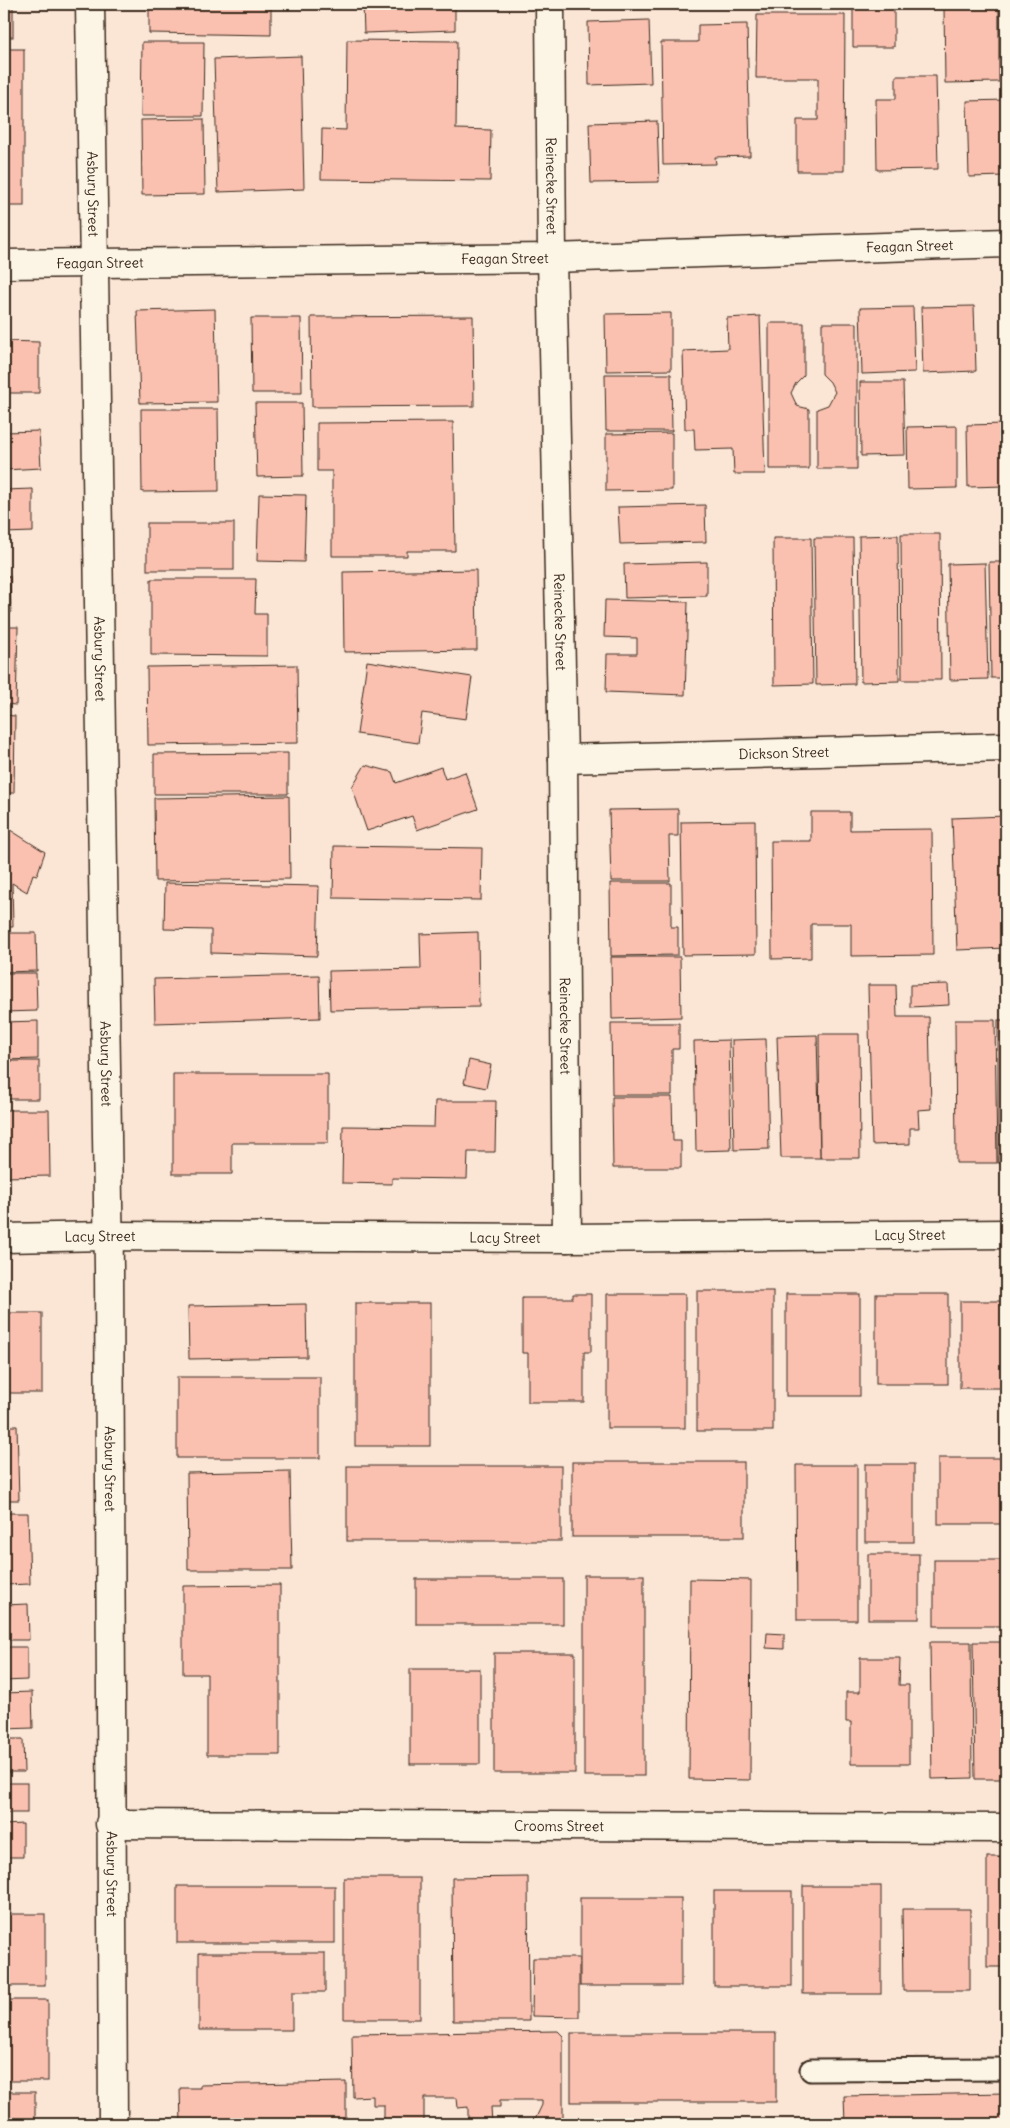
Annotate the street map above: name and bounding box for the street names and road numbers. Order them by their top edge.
street label: Reinecke Street [542,137,561,235]
street label: Asbury Street [83,151,103,237]
street label: Feagan Street [866,236,954,257]
street label: Feagan Street [461,249,549,268]
street label: Feagan Street [56,253,144,272]
street label: Reinecke Street [550,573,570,671]
street label: Asbury Street [90,616,109,702]
street label: Dickson Street [738,743,830,763]
street label: Reinecke Street [556,977,575,1075]
street label: Asbury Street [96,1021,116,1107]
street label: Lacy Street [874,1226,946,1244]
street label: Lacy Street [64,1227,136,1246]
street label: Lacy Street [469,1229,541,1247]
street label: Asbury Street [101,1426,119,1512]
street label: Crooms Street [514,1817,604,1835]
street label: Asbury Street [103,1831,121,1917]

